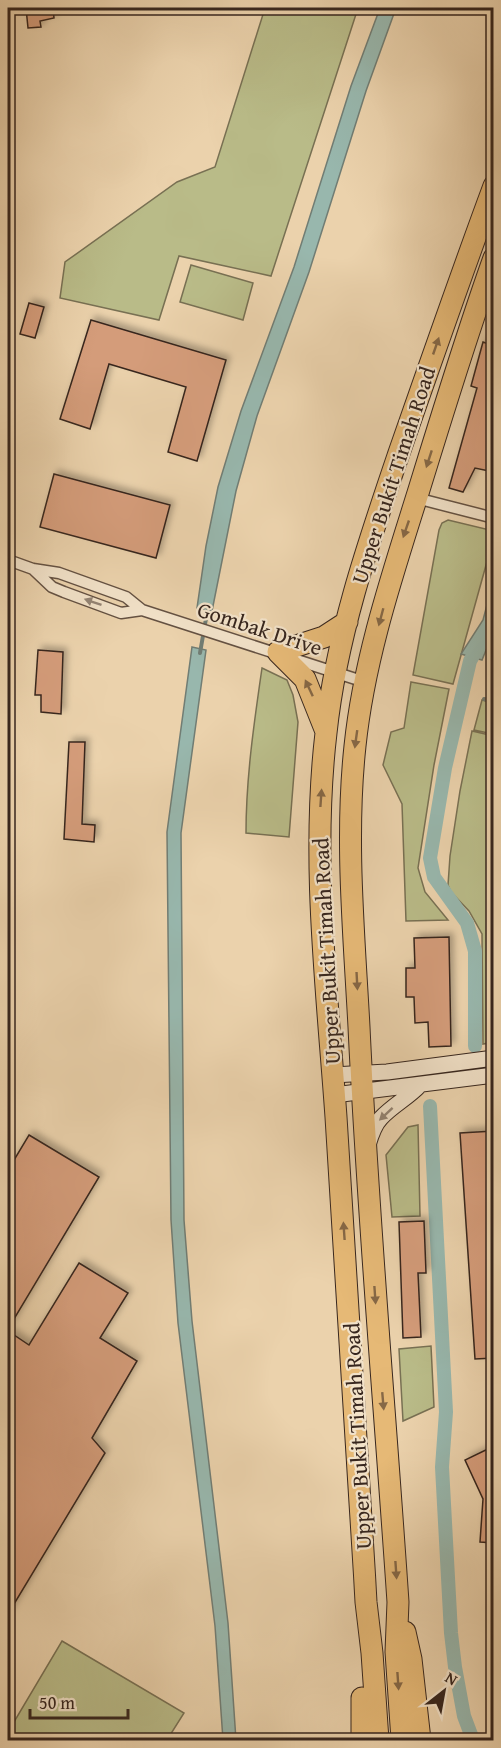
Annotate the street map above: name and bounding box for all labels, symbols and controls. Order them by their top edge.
one-way arrow [431,337,441,355]
street label: Upper Bukit Timah Road [343,362,443,588]
one-way arrow [424,450,433,468]
one-way arrow [401,520,410,538]
street label: Gombak Drive [194,593,326,663]
one-way arrow [84,597,102,607]
one-way arrow [375,608,385,626]
one-way arrow [304,679,313,696]
one-way arrow [352,730,361,749]
one-way arrow [316,788,325,807]
street label: Upper Bukit Timah Road [304,837,348,1065]
one-way arrow [352,972,361,991]
one-way arrow [379,1107,394,1120]
one-way arrow [339,1222,349,1241]
one-way arrow [370,1286,379,1305]
street label: Upper Bukit Timah Road [335,1322,379,1550]
one-way arrow [378,1392,388,1411]
one-way arrow [391,1561,401,1580]
north arrow [414,1661,474,1721]
text: N [441,1665,463,1691]
one-way arrow [393,1672,402,1691]
scale bar [30,1682,128,1720]
text: 50 m [39,1689,75,1716]

